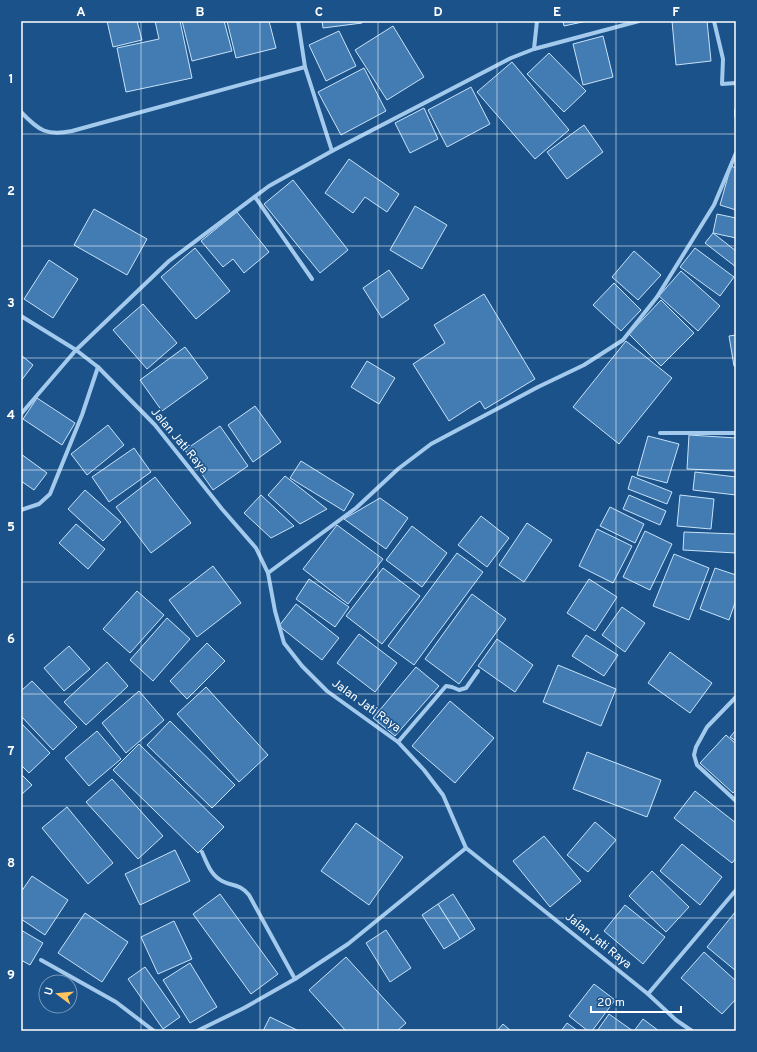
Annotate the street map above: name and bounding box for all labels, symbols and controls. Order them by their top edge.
text: A [76,5,86,21]
text: B [196,5,205,21]
text: C [315,5,323,21]
text: D [433,5,443,21]
text: E [553,5,561,21]
text: F [672,5,680,21]
text: 1 [8,72,14,88]
text: 2 [7,184,15,200]
text: 3 [7,296,15,312]
street label: Jalan Jati Raya [147,405,211,477]
text: 4 [7,408,15,424]
text: 5 [7,520,15,536]
text: 6 [7,632,15,648]
street label: Jalan Jati Raya [328,676,404,736]
text: 7 [8,744,15,760]
text: 8 [7,856,15,872]
street label: Jalan Jati Raya [561,909,635,973]
text: 9 [7,968,15,984]
north arrow [38,974,78,1014]
text: U [42,986,57,997]
scale bar [591,988,681,1014]
text: 20 m [597,995,625,1011]

